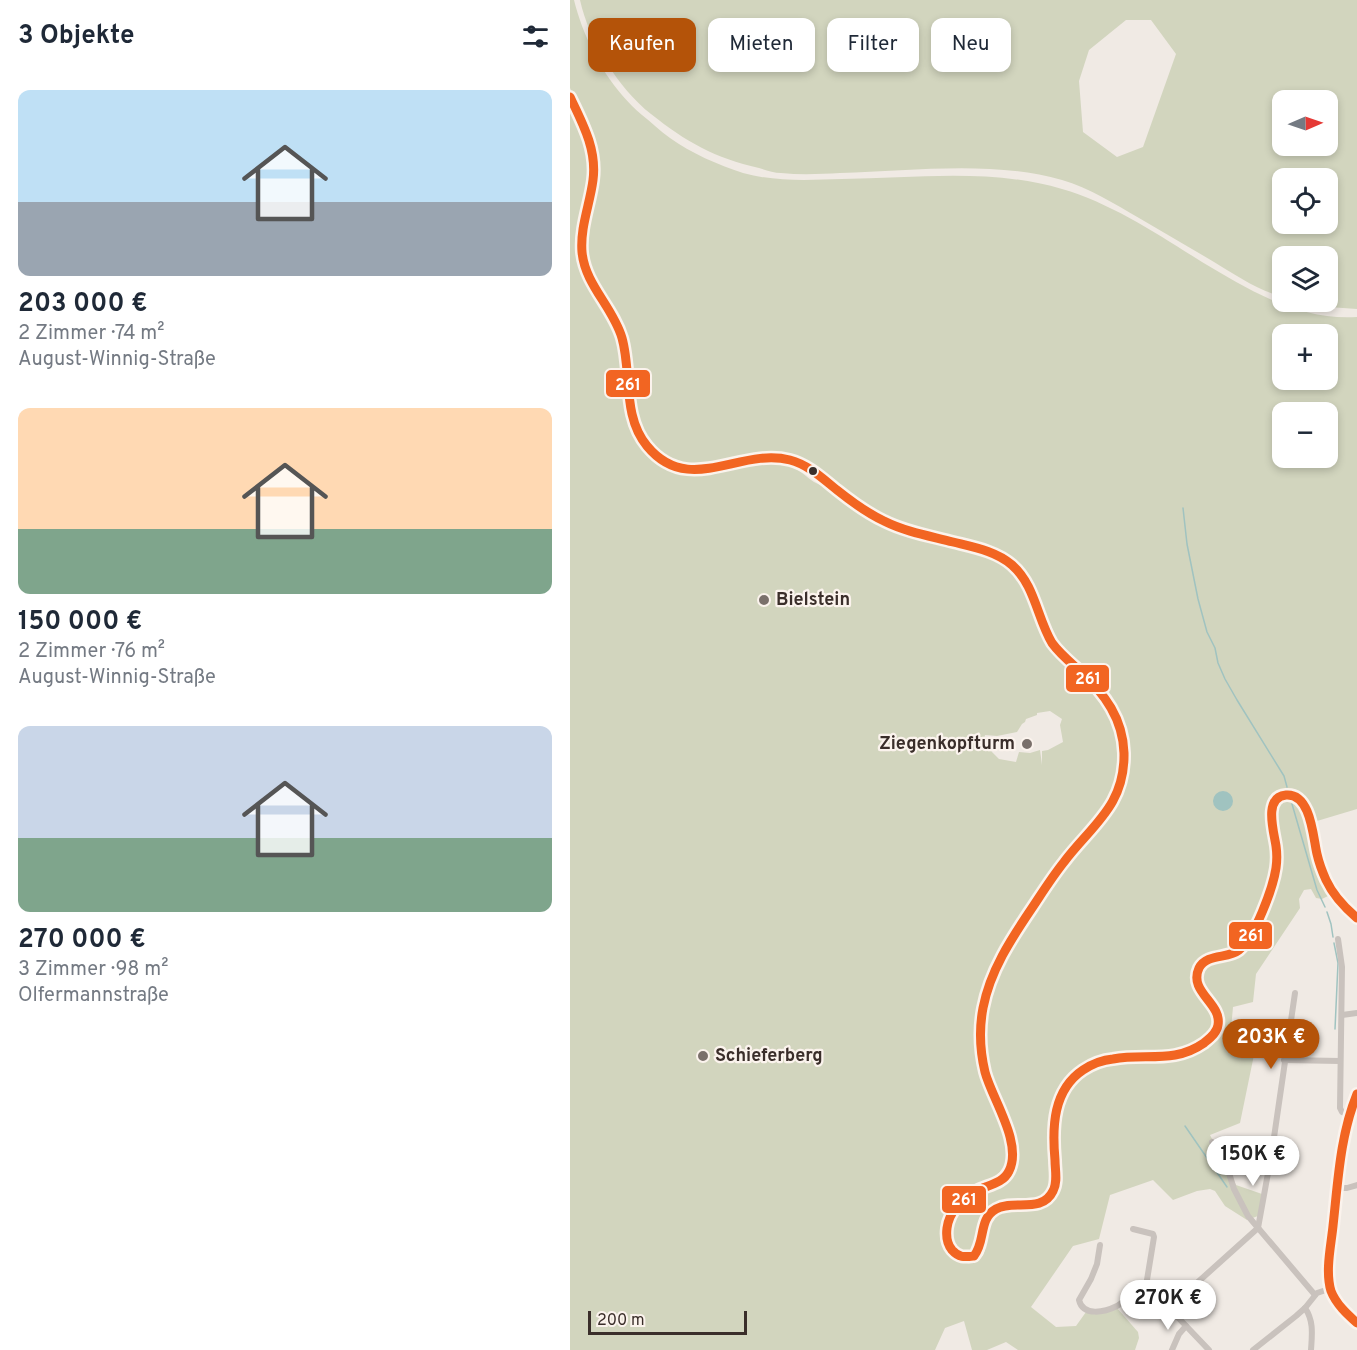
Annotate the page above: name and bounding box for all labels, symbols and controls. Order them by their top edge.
chip: Kaufen [588,18,696,72]
chip: Mieten [708,18,815,72]
chip: Filter [827,18,919,72]
chip: Neu [931,18,1011,72]
text: 3 Objekte [18,20,135,53]
icon: filters [519,20,552,53]
north arrow [1272,90,1338,156]
map controls [1272,90,1338,468]
icon: home [231,129,339,237]
button: locate [1272,168,1338,234]
button: layers [1272,246,1338,312]
text: 203 000 € [18,288,148,321]
text: 2 Zimmer · 74 m² [18,321,165,347]
button: + [1272,324,1338,390]
text: August-Winnig-Straße [18,347,216,373]
line badge: 261 [605,369,651,398]
text: 261 [615,376,641,396]
button: − [1272,402,1338,468]
icon: home [231,447,339,555]
unlabelled marker [807,465,819,477]
place label: Bielstein [776,589,850,612]
marker: Bielstein [757,593,771,607]
text: 150 000 € [18,606,142,639]
text: 2 Zimmer · 76 m² [18,639,165,665]
line badge: 261 [1065,664,1110,693]
text: August-Winnig-Straße [18,665,216,691]
text: 261 [1075,670,1101,690]
place label: Ziegenkopfturm [879,733,1015,756]
marker: Ziegenkopfturm [1020,737,1034,751]
icon: home [231,765,339,873]
line badge: 261 [1228,921,1273,950]
text: 270 000 € [18,924,146,957]
text: 261 [1238,927,1264,947]
text: 3 Zimmer · 98 m² [18,957,168,983]
text: Olfermannstraße [18,983,169,1009]
pin: 203K € [1222,1019,1320,1070]
text: 203K € [1236,1025,1306,1051]
place label: Schieferberg [715,1045,823,1068]
marker: Schieferberg [696,1049,710,1063]
pin: 150K € [1204,1136,1302,1187]
text: 150K € [1220,1142,1286,1168]
line badge: 261 [941,1185,987,1214]
text: 261 [951,1191,977,1211]
pin: 270K € [1119,1280,1217,1331]
text: 270K € [1134,1286,1202,1312]
scale bar [588,1308,747,1336]
text: 200 m [597,1311,645,1331]

